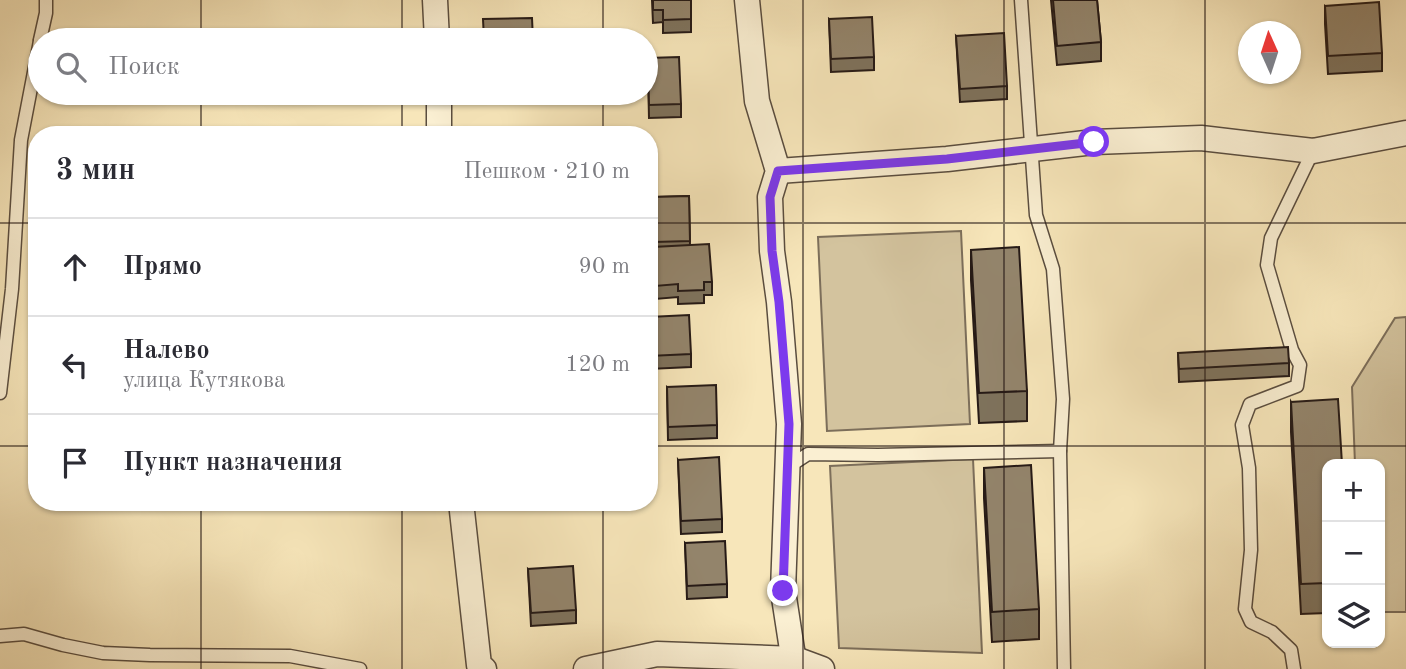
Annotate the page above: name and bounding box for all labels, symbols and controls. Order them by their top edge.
north arrow [1238,21,1301,84]
search box [28,28,658,105]
icon: search [52,48,90,86]
text: Поиск [108,54,180,80]
route start [1078,126,1109,157]
text: 3 мин [56,156,135,186]
text: Пешком · 210 m [464,160,630,183]
icon: ahead [56,248,94,286]
text: Прямо [123,254,202,280]
text: 90 m [579,255,630,278]
text: Налево [123,338,210,364]
icon: left [56,346,94,384]
text: 120 m [565,353,630,376]
text: улица Кутякова [123,369,285,392]
icon: arrive [56,444,94,482]
text: Пункт назначения [123,450,342,476]
map controls [1322,459,1385,648]
button: + [1322,459,1385,522]
button: − [1322,522,1385,585]
route end [767,575,798,606]
button: layers [1322,585,1385,648]

